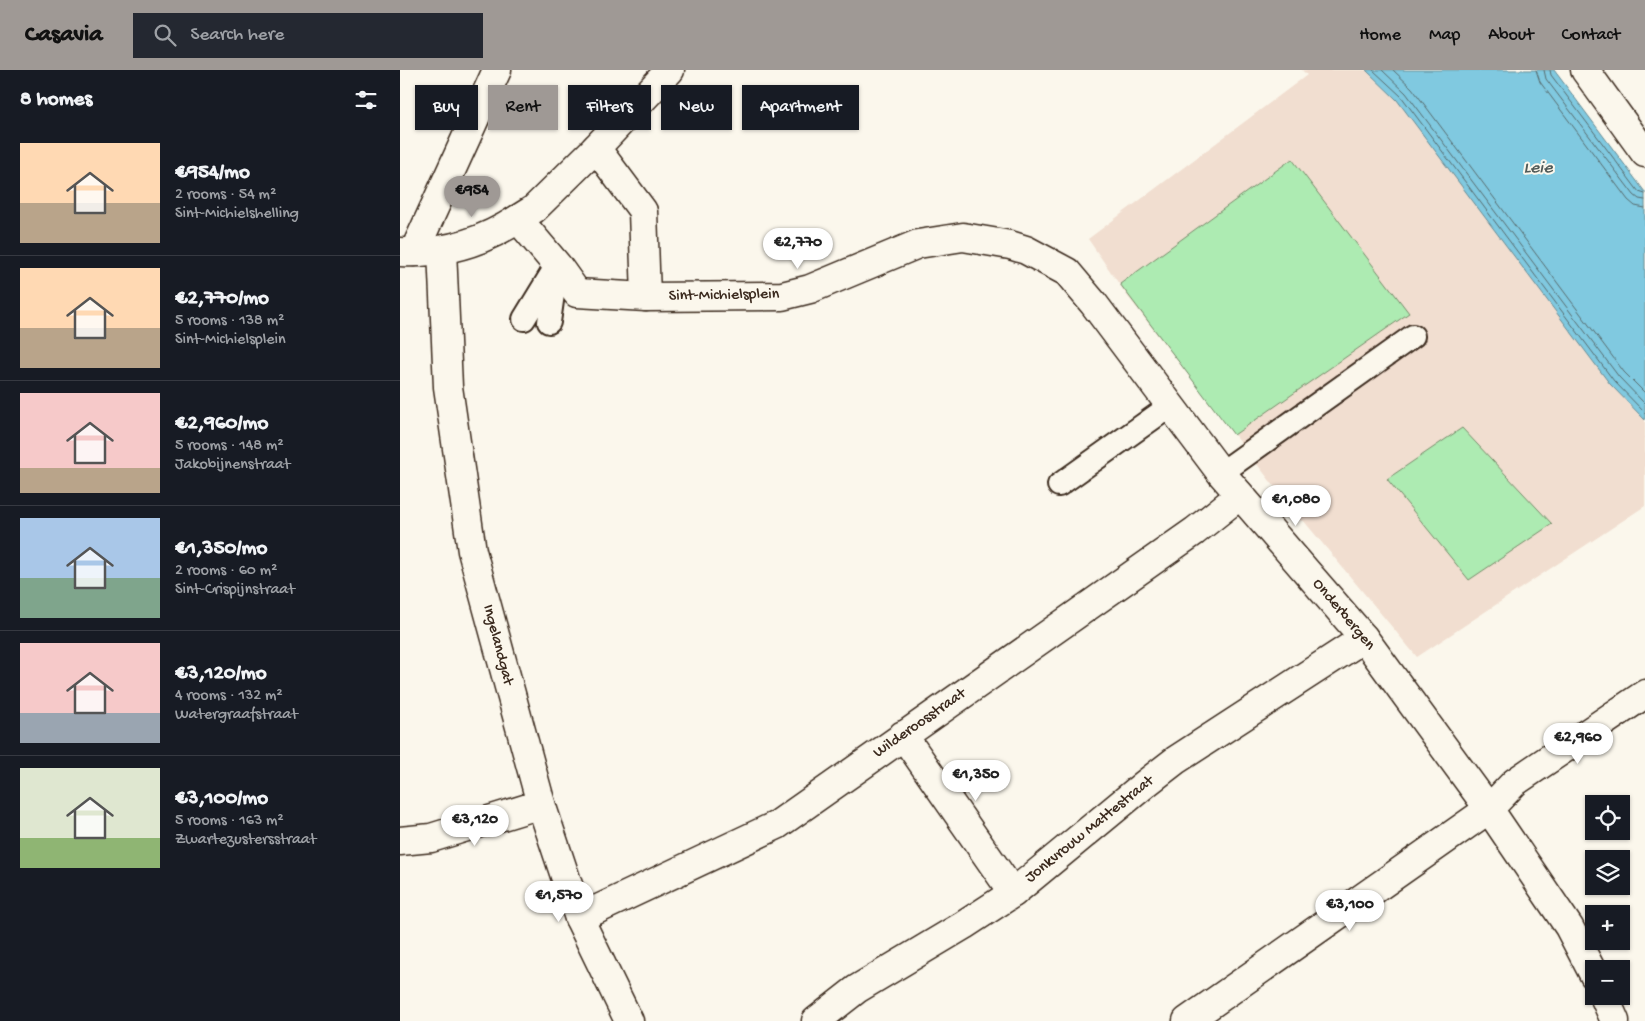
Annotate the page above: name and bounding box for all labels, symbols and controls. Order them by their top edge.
search box [133,13,483,58]
text: Casavia [25,21,103,50]
icon: search [151,21,179,49]
text: Search here [191,24,284,47]
text: Home [1359,25,1401,46]
text: Map [1429,25,1460,46]
text: About [1488,25,1534,46]
text: Contact [1562,25,1620,46]
chip: Buy [415,85,478,130]
chip: Rent [488,85,558,130]
chip: Filters [568,85,651,130]
chip: New [661,85,732,130]
chip: Apartment [742,85,859,130]
icon: filters [352,86,380,114]
text: 8 homes [20,88,92,113]
water label: Leie [1523,158,1553,179]
text: €954/mo [175,161,250,186]
icon: home [60,163,120,223]
pin: €954 [442,176,502,218]
text: €954 [455,182,489,201]
text: 2 rooms · 54 m² [175,186,276,205]
text: Sint-Michielshelling [175,205,299,224]
pin: €2,770 [757,228,839,270]
text: €2,770 [774,234,822,253]
street label: Sint-Michielsplein [669,286,780,306]
text: €2,770/mo [175,287,269,312]
icon: home [60,288,120,348]
text: 5 rooms · 138 m² [175,312,284,331]
text: Sint-Michielsplein [175,331,286,350]
text: €2,960/mo [175,412,268,437]
icon: home [60,413,120,473]
text: 5 rooms · 148 m² [175,437,284,456]
text: Jakobijnenstraat [175,456,290,475]
pin: €1,080 [1255,484,1337,527]
text: €1,080 [1272,491,1320,510]
text: €1,350/mo [175,537,267,562]
icon: home [60,538,120,598]
text: 2 rooms · 60 m² [175,562,277,581]
street label: Onderbergen [1307,575,1379,655]
text: Sint-Crispijnstraat [175,581,295,600]
street label: Ingelandgat [477,603,517,689]
text: €3,120/mo [175,662,267,687]
icon: home [60,663,120,723]
street label: Wilderoosstraat [870,684,971,763]
text: 4 rooms · 132 m² [175,687,283,706]
text: Watergraafstraat [175,706,298,725]
pin: €2,960 [1537,722,1619,765]
text: €2,960 [1554,729,1602,748]
pin: €1,350 [935,760,1017,802]
text: €1,350 [953,766,999,785]
street label: Jonkvrouw Mattestraat [1022,771,1159,888]
text: €3,100/mo [175,787,268,812]
icon: home [60,788,120,848]
map controls [1585,795,1630,1005]
button: locate [1585,795,1630,840]
pin: €3,120 [434,804,516,847]
text: €3,120 [452,811,498,830]
text: 5 rooms · 163 m² [175,812,284,831]
text: Zwartezustersstraat [175,831,316,850]
button: layers [1585,850,1630,895]
pin: €1,570 [518,880,600,923]
text: €1,570 [536,887,582,906]
pin: €3,100 [1309,890,1391,932]
text: €3,100 [1326,896,1374,915]
button: + [1585,905,1630,950]
button: − [1585,960,1630,1005]

